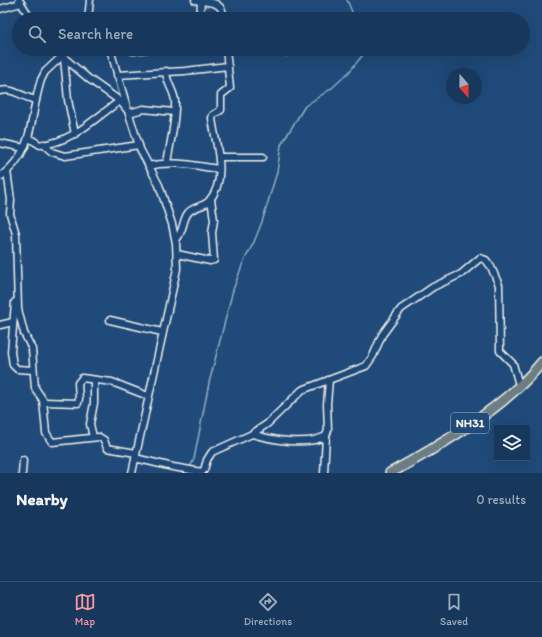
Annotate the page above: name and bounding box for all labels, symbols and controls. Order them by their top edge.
search box [12,12,530,56]
icon: search [26,23,48,45]
text: Search here [58,25,133,43]
north arrow [446,68,482,104]
road number: NH31 [451,413,489,433]
map controls [494,425,530,461]
button: layers [494,425,530,461]
text: Nearby [16,489,68,509]
text: 0 results [476,492,526,507]
tab: Map [74,591,96,628]
tab: Directions [244,591,292,628]
tab: Saved [440,591,468,628]

